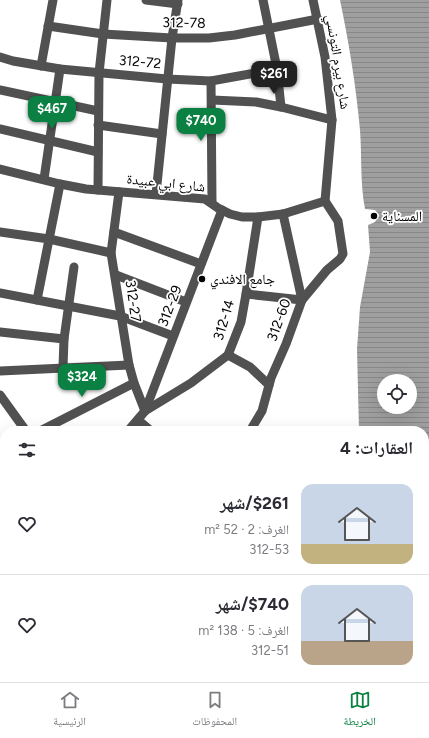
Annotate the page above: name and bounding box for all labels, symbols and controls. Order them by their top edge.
street label: شارع بيرم التونسي [320,13,354,111]
street label: 312-78 [162,14,206,32]
street label: 312-72 [118,52,162,72]
pin: $261 [250,61,298,95]
text: $261 [260,66,288,81]
pin: $467 [28,96,76,130]
text: $467 [37,101,67,116]
pin: $740 [177,108,225,142]
text: $740 [185,113,217,128]
street label: شارع ابي عبيدة [126,170,206,198]
place label: المسناية [382,208,422,225]
marker: المسناية [369,211,379,221]
place label: جامع الافندي [210,271,275,290]
marker: جامع الافندي [197,274,207,284]
street label: 312-27 [122,279,144,324]
street label: 312-29 [154,283,186,329]
street label: 312-60 [263,296,295,344]
street label: 312-14 [210,297,238,342]
pin: $324 [58,364,106,398]
text: $324 [67,369,97,384]
map controls [377,374,417,414]
button: locate [377,374,417,414]
text: العقارات: 4 [340,438,413,458]
icon: filters [16,439,38,461]
text: $261/شهر [220,493,289,513]
icon: home [333,500,381,548]
icon: heart [16,513,38,535]
text: الغرف: 2 · 52 m² [204,522,289,537]
text: 312-53 [249,542,289,557]
text: $740/شهر [216,594,289,614]
icon: home [333,601,381,649]
icon: heart [16,614,38,636]
text: الغرف: 5 · 138 m² [198,623,289,638]
text: 312-51 [251,643,289,658]
tab: الرئيسية [53,689,86,732]
tab: المحفوظات [192,689,237,732]
tab: الخريطة [343,689,376,732]

